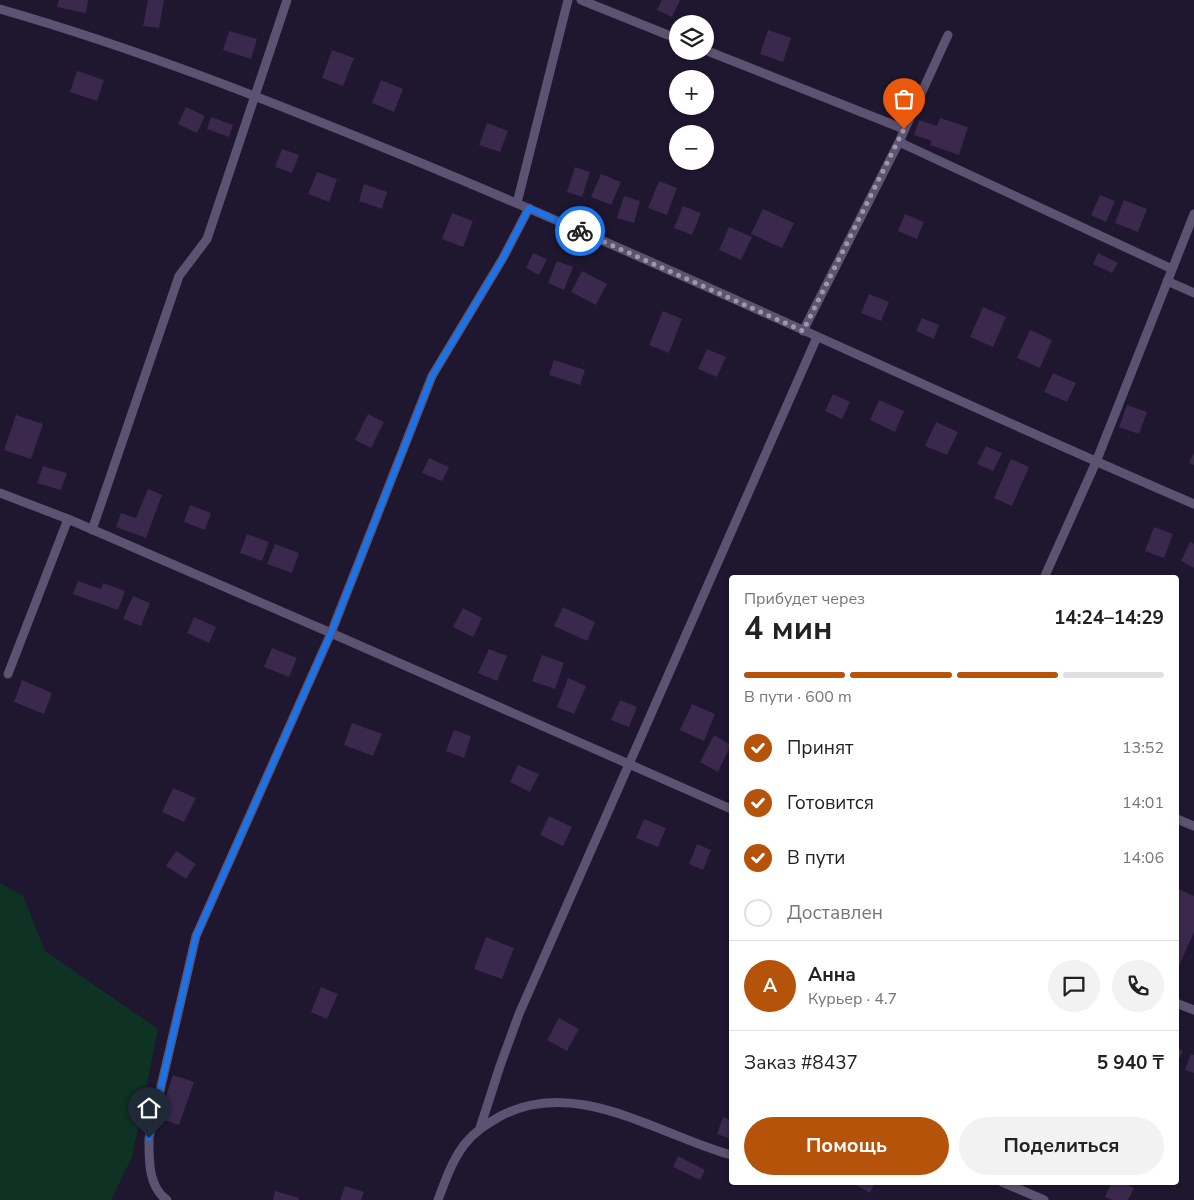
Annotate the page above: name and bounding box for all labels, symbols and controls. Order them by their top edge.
map controls [669,15,714,170]
button: layers [669,15,714,60]
button: + [669,70,714,115]
pin [883,78,925,129]
icon: bag [890,85,918,113]
button: − [669,125,714,170]
courier [555,206,605,256]
icon: bike [566,217,594,245]
text: Прибудет через [744,588,865,610]
text: 14:24–14:29 [1054,605,1164,631]
text: 4 мин [744,607,833,650]
text: В пути · 600 m [744,686,852,708]
icon: check [744,734,772,762]
text: Принят [787,735,854,761]
text: 13:52 [1122,737,1164,759]
icon: check [744,789,772,817]
text: Готовится [787,790,874,816]
text: 14:01 [1122,792,1164,814]
icon: check [744,844,772,872]
text: В пути [787,845,845,871]
text: 14:06 [1122,847,1164,869]
text: Доставлен [787,900,883,926]
button: chat [1048,960,1100,1012]
button: phone [1112,960,1164,1012]
text: Анна [808,962,856,988]
text: А [763,973,777,999]
text: Курьер · 4.7 [808,988,897,1010]
text: Заказ #8437 [744,1050,858,1076]
text: 5 940 ₸ [1097,1050,1164,1076]
pin [128,1087,170,1138]
icon: home [135,1094,163,1122]
button: Помощь [744,1117,949,1175]
button: Поделиться [959,1117,1164,1175]

